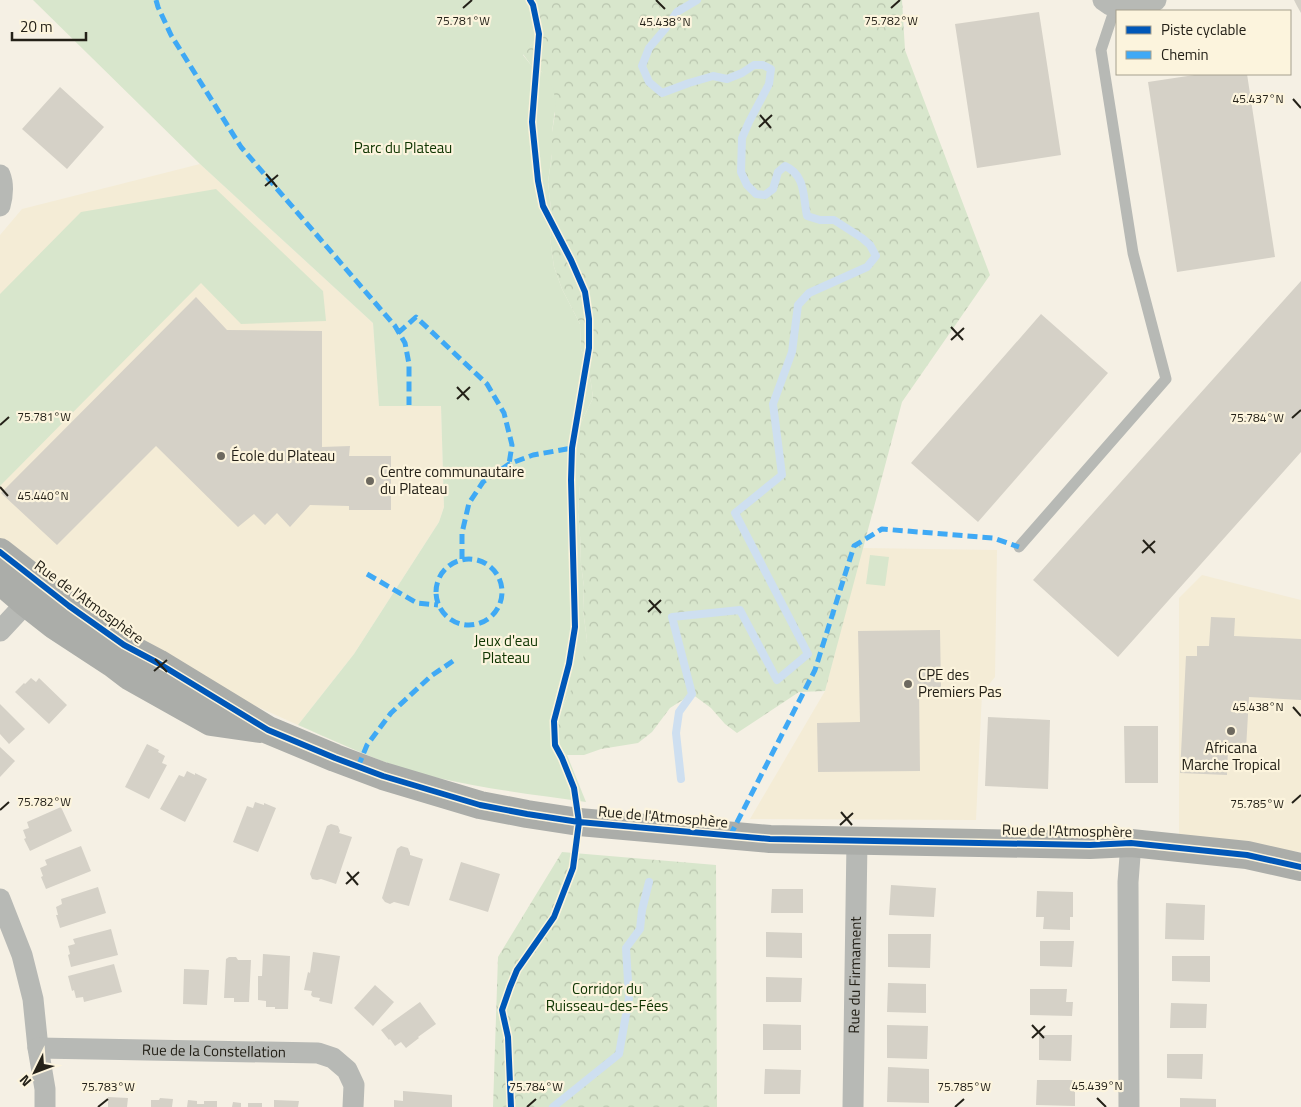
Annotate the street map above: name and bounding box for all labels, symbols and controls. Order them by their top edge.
scale bar [12,10,86,42]
legend [1116,10,1291,75]
text: 75.781°W [436,11,490,30]
text: 75.782°W [864,11,918,30]
text: 45.438°N [639,12,691,31]
text: 20 m [20,15,53,38]
text: Piste cyclable [1161,18,1246,41]
text: Chemin [1161,43,1209,66]
text: 45.437°N [1232,89,1284,108]
park label: Parc du Plateau [354,136,452,159]
text: 75.781°W [17,407,71,426]
text: 75.784°W [1230,408,1284,427]
place label: École du Plateau [231,444,335,467]
marker: École du Plateau [215,450,227,462]
place label: Centre communautaire du Plateau [380,460,524,500]
marker: Centre communautaire du Plateau [364,475,376,487]
text: 45.440°N [17,486,69,505]
street label: Rue de l'Atmosphère [30,554,149,649]
park label: Jeux d'eau Plateau [474,629,538,669]
place label: CPE des Premiers Pas [918,663,1002,703]
marker: CPE des Premiers Pas [902,678,914,690]
text: 45.438°N [1232,697,1284,716]
marker: Africana Marche Tropical [1225,725,1237,737]
place label: Africana Marche Tropical [1182,736,1280,776]
text: 75.782°W [17,792,71,811]
text: 75.785°W [1230,794,1284,813]
street label: Rue de l'Atmosphère [597,799,729,834]
street label: Rue de l'Atmosphère [1002,818,1132,843]
street label: Rue du Firmament [842,916,867,1034]
park label: Corridor du Ruisseau-des-Fées [546,977,668,1017]
street label: Rue de la Constellation [142,1038,286,1063]
north arrow [10,1047,60,1097]
text: N [14,1070,36,1092]
text: 45.439°N [1071,1076,1123,1095]
text: 75.783°W [81,1077,135,1096]
text: 75.784°W [509,1077,563,1096]
text: 75.785°W [937,1077,991,1096]

